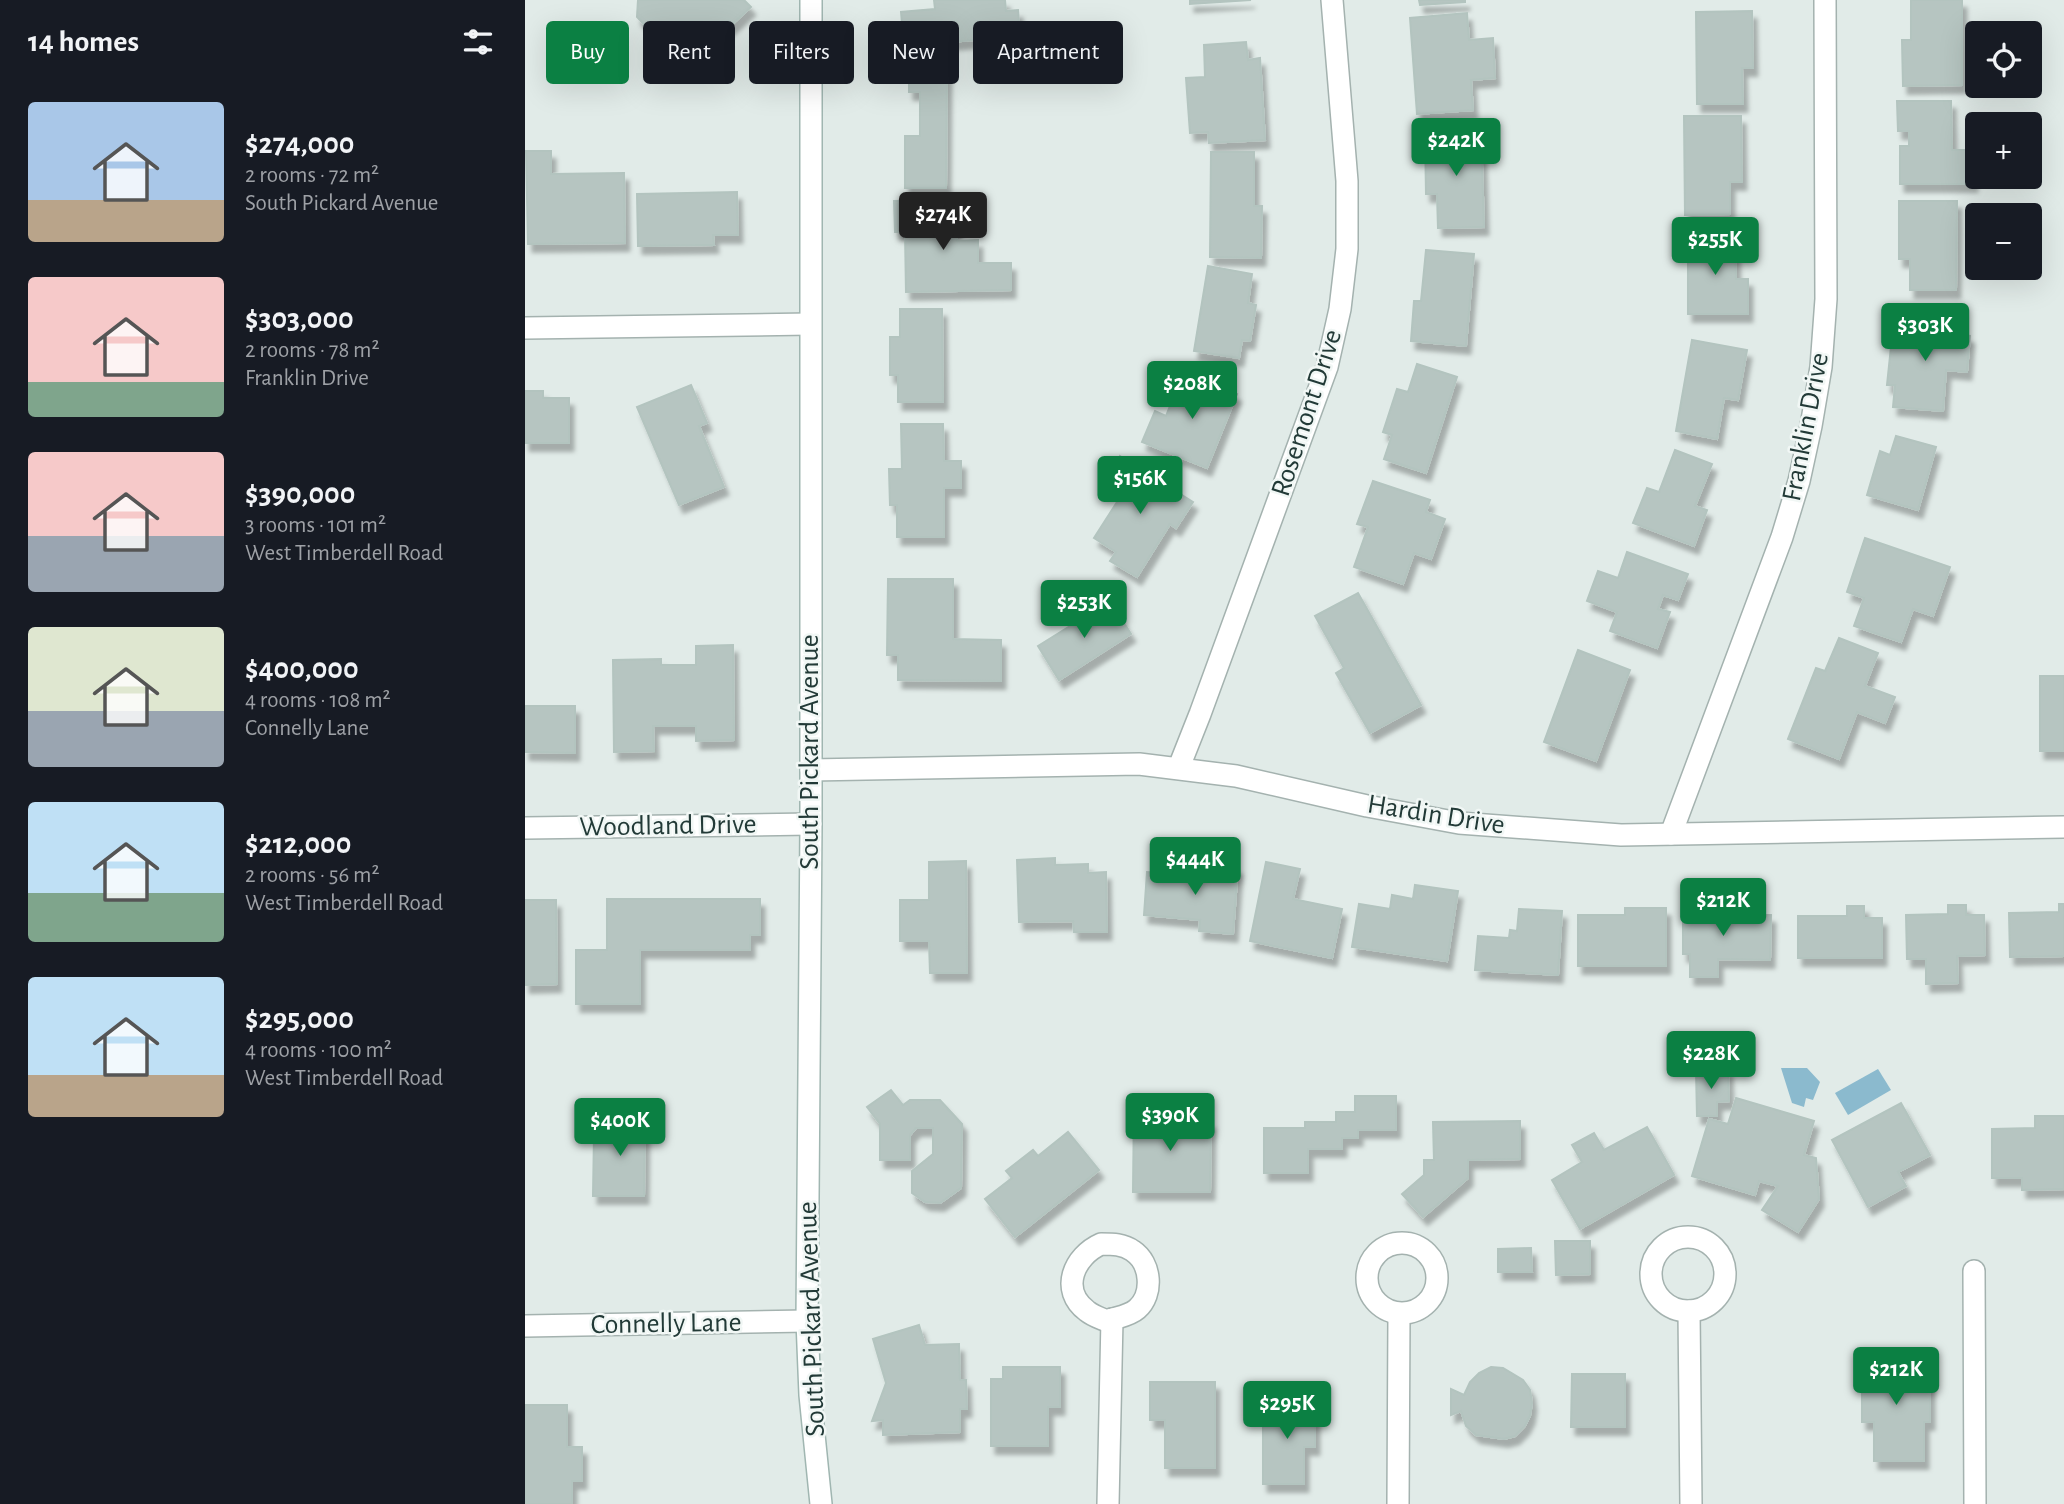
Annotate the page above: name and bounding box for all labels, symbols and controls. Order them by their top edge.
chip: Buy [546,21,629,84]
chip: Rent [643,21,735,84]
chip: Filters [749,21,854,84]
chip: New [868,21,959,84]
chip: Apartment [973,21,1123,84]
map controls [1965,21,2042,280]
button: locate [1965,21,2042,98]
icon: filters [459,23,497,61]
text: 14 homes [28,27,139,57]
button: + [1965,112,2042,189]
pin: $242K [1407,118,1505,178]
text: $274,000 [245,129,354,159]
text: $242K [1427,129,1485,152]
icon: home [84,130,168,214]
text: 2 rooms · 72 m² [245,164,379,187]
text: South Pickard Avenue [245,192,438,215]
pin: $274K [894,192,992,252]
text: $274K [915,203,971,226]
button: − [1965,203,2042,280]
pin: $255K [1666,218,1764,277]
text: $255K [1688,228,1742,251]
text: $303,000 [245,304,354,334]
pin: $303K [1876,304,1974,363]
icon: home [84,305,168,389]
text: $303K [1897,314,1953,337]
street label: Rosemont Drive [1267,326,1347,500]
text: 2 rooms · 78 m² [245,339,380,362]
street label: Franklin Drive [1778,350,1834,504]
pin: $208K [1143,362,1241,421]
text: Franklin Drive [245,367,369,390]
text: $208K [1163,372,1221,395]
pin: $156K [1091,456,1189,516]
text: $156K [1113,467,1167,490]
text: $390,000 [245,479,355,509]
icon: home [84,480,168,564]
text: 3 rooms · 101 m² [245,514,386,537]
text: West Timberdell Road [245,542,443,565]
pin: $253K [1035,580,1133,640]
text: $253K [1057,591,1111,614]
street label: South Pickard Avenue [796,634,824,870]
text: $400,000 [245,654,359,684]
icon: home [84,655,168,739]
text: 4 rooms · 108 m² [245,689,391,712]
text: Connelly Lane [245,717,369,740]
street label: Hardin Drive [1365,790,1507,840]
street label: Woodland Drive [579,810,757,842]
text: $212,000 [245,829,351,859]
icon: home [84,830,168,914]
pin: $444K [1146,838,1244,897]
text: $444K [1166,848,1224,871]
text: 2 rooms · 56 m² [245,864,379,887]
pin: $212K [1674,878,1772,938]
text: $212K [1696,889,1750,912]
text: West Timberdell Road [245,892,443,915]
text: $295,000 [245,1004,354,1034]
icon: home [84,1005,168,1089]
pin: $228K [1662,1032,1760,1091]
text: 4 rooms · 100 m² [245,1039,392,1062]
text: $228K [1683,1042,1739,1065]
text: West Timberdell Road [245,1067,443,1090]
pin: $390K [1121,1094,1219,1153]
pin: $400K [571,1098,669,1158]
text: $390K [1142,1104,1198,1127]
text: $400K [590,1109,650,1132]
street label: South Pickard Avenue [794,1201,830,1437]
street label: Connelly Lane [590,1309,742,1339]
pin: $212K [1847,1348,1945,1407]
text: $212K [1869,1358,1923,1381]
pin: $295K [1238,1382,1336,1441]
text: $295K [1259,1392,1315,1415]

